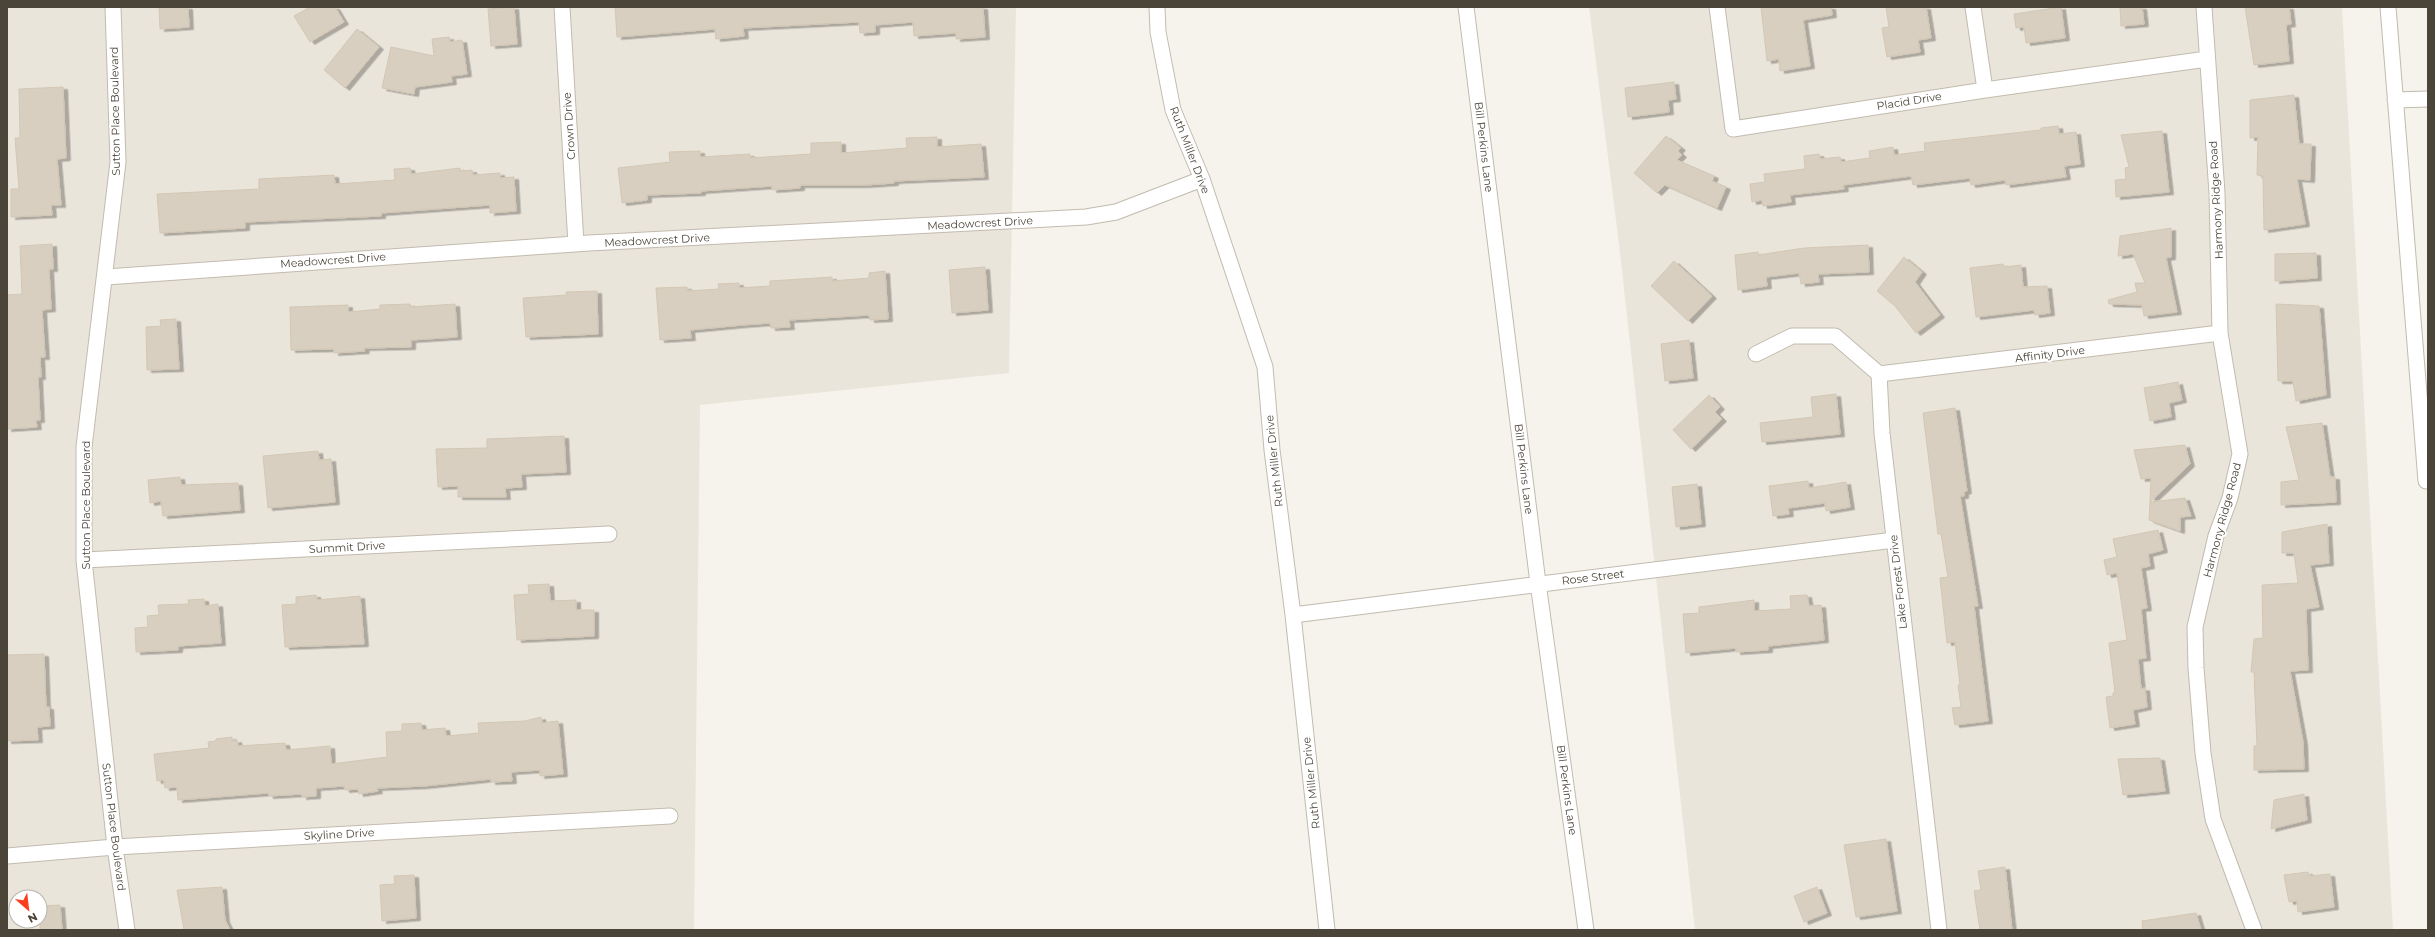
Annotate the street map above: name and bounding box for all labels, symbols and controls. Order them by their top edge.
street label: Sutton Place Boulevard [107,46,123,176]
street label: Placid Drive [1876,89,1943,113]
street label: Crown Drive [560,91,578,160]
street label: Bill Perkins Lane [1472,101,1497,193]
street label: Ruth Miller Drive [1167,104,1213,196]
street label: Harmony Ridge Road [2206,140,2226,260]
street label: Meadowcrest Drive [927,213,1034,233]
street label: Meadowcrest Drive [604,230,711,250]
street label: Meadowcrest Drive [280,249,387,271]
street label: Affinity Drive [2014,343,2086,365]
street label: Ruth Miller Drive [1262,414,1286,508]
street label: Bill Perkins Lane [1512,423,1537,515]
street label: Sutton Place Boulevard [79,441,93,569]
street label: Harmony Ridge Road [2200,461,2244,579]
street label: Lake Forest Drive [1886,534,1910,630]
street label: Summit Drive [308,538,386,556]
street label: Rose Street [1561,566,1626,588]
street label: Ruth Miller Drive [1299,736,1323,830]
street label: Bill Perkins Lane [1554,744,1580,836]
street label: Sutton Place Boulevard [99,762,129,892]
street label: Skyline Drive [303,825,375,843]
north arrow [8,889,48,929]
text: N [25,910,40,926]

